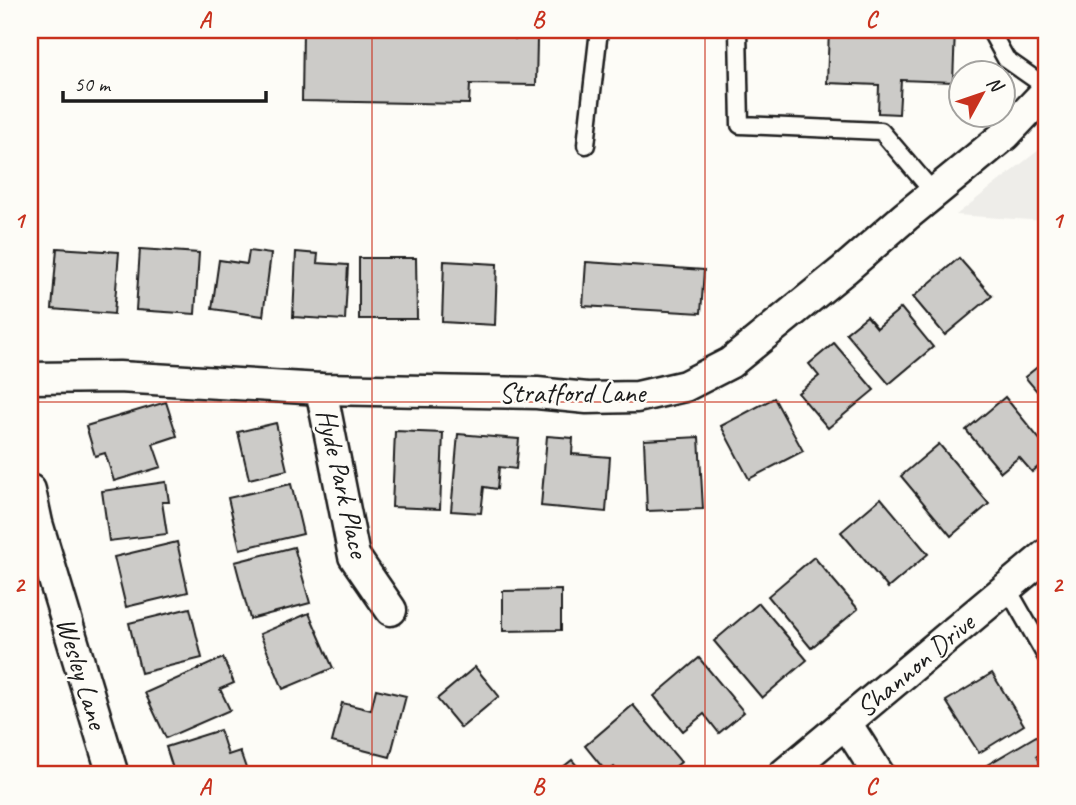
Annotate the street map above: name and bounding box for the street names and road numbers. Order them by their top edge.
street label: Stratford Lane [499,375,647,410]
street label: Hyde Park Place [309,405,377,562]
street label: Shannon Drive [849,604,983,725]
street label: Wesley Lane [49,613,116,735]

